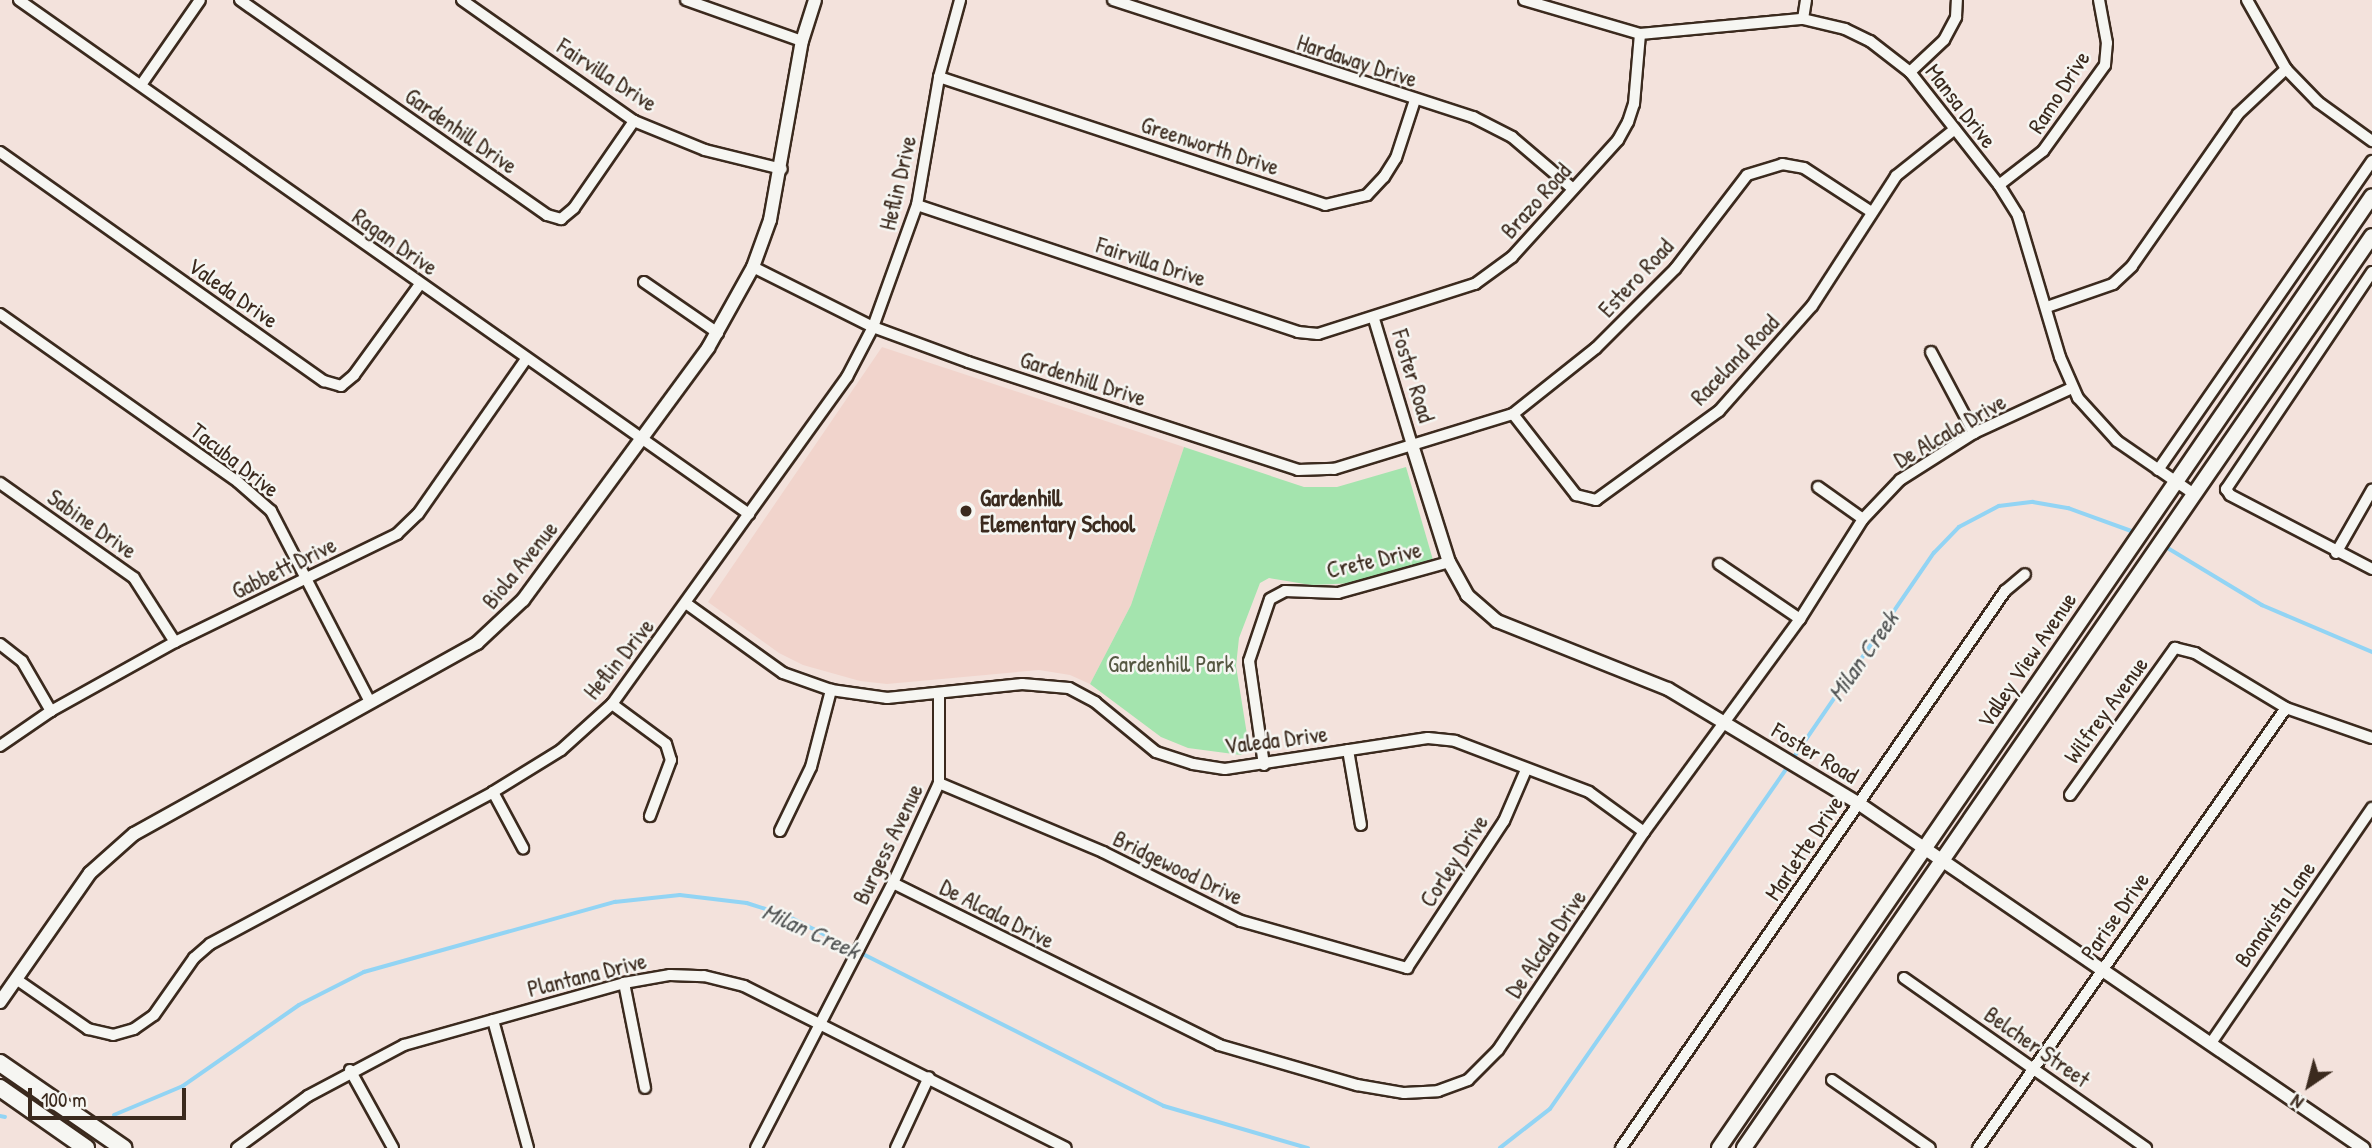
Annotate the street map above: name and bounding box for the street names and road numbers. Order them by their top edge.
street label: Hardaway Drive [1293,29,1421,93]
street label: Fairvilla Drive [552,33,662,117]
street label: Ramo Drive [2022,46,2096,138]
street label: Mansa Drive [1919,58,2003,154]
street label: Gardenhill Drive [400,82,522,180]
street label: Greenworth Drive [1137,111,1283,181]
street label: Heflin Drive [874,133,922,233]
street label: Brazo Road [1495,158,1577,244]
street label: Ragan Drive [347,203,443,281]
street label: Fairvilla Drive [1093,231,1209,293]
street label: Estero Road [1593,233,1679,323]
street label: Valeda Drive [183,252,283,334]
street label: Raceland Road [1685,309,1785,411]
street label: Foster Road [1386,326,1440,426]
street label: Gardenhill Drive [1017,346,1149,412]
street label: De Alcala Drive [1889,388,2011,474]
street label: Tacuba Drive [185,417,285,503]
street label: Sabine Drive [42,483,142,565]
street label: Biola Avenue [476,516,564,614]
street label: Gabbett Drive [227,531,341,605]
street label: Crete Drive [1324,536,1424,584]
street label: Valley View Avenue [1972,587,2082,733]
street label: Heflin Drive [578,613,660,705]
street label: Wilfrey Avenue [2058,651,2154,769]
street label: Foster Road [1767,717,1863,789]
street label: Valeda Drive [1223,720,1329,760]
street label: Burgess Avenue [847,779,929,909]
street label: Marlette Drive [1759,790,1849,906]
street label: Corley Drive [1414,810,1494,912]
street label: Bridgewood Drive [1109,825,1247,911]
street label: Bonavista Lane [2228,856,2322,972]
street label: Parise Drive [2075,867,2155,965]
street label: De Alcala Drive [935,873,1059,955]
street label: De Alcala Drive [1500,885,1592,1003]
street label: Plantana Drive [525,947,649,1003]
street label: Belcher Street [1979,1001,2095,1093]

